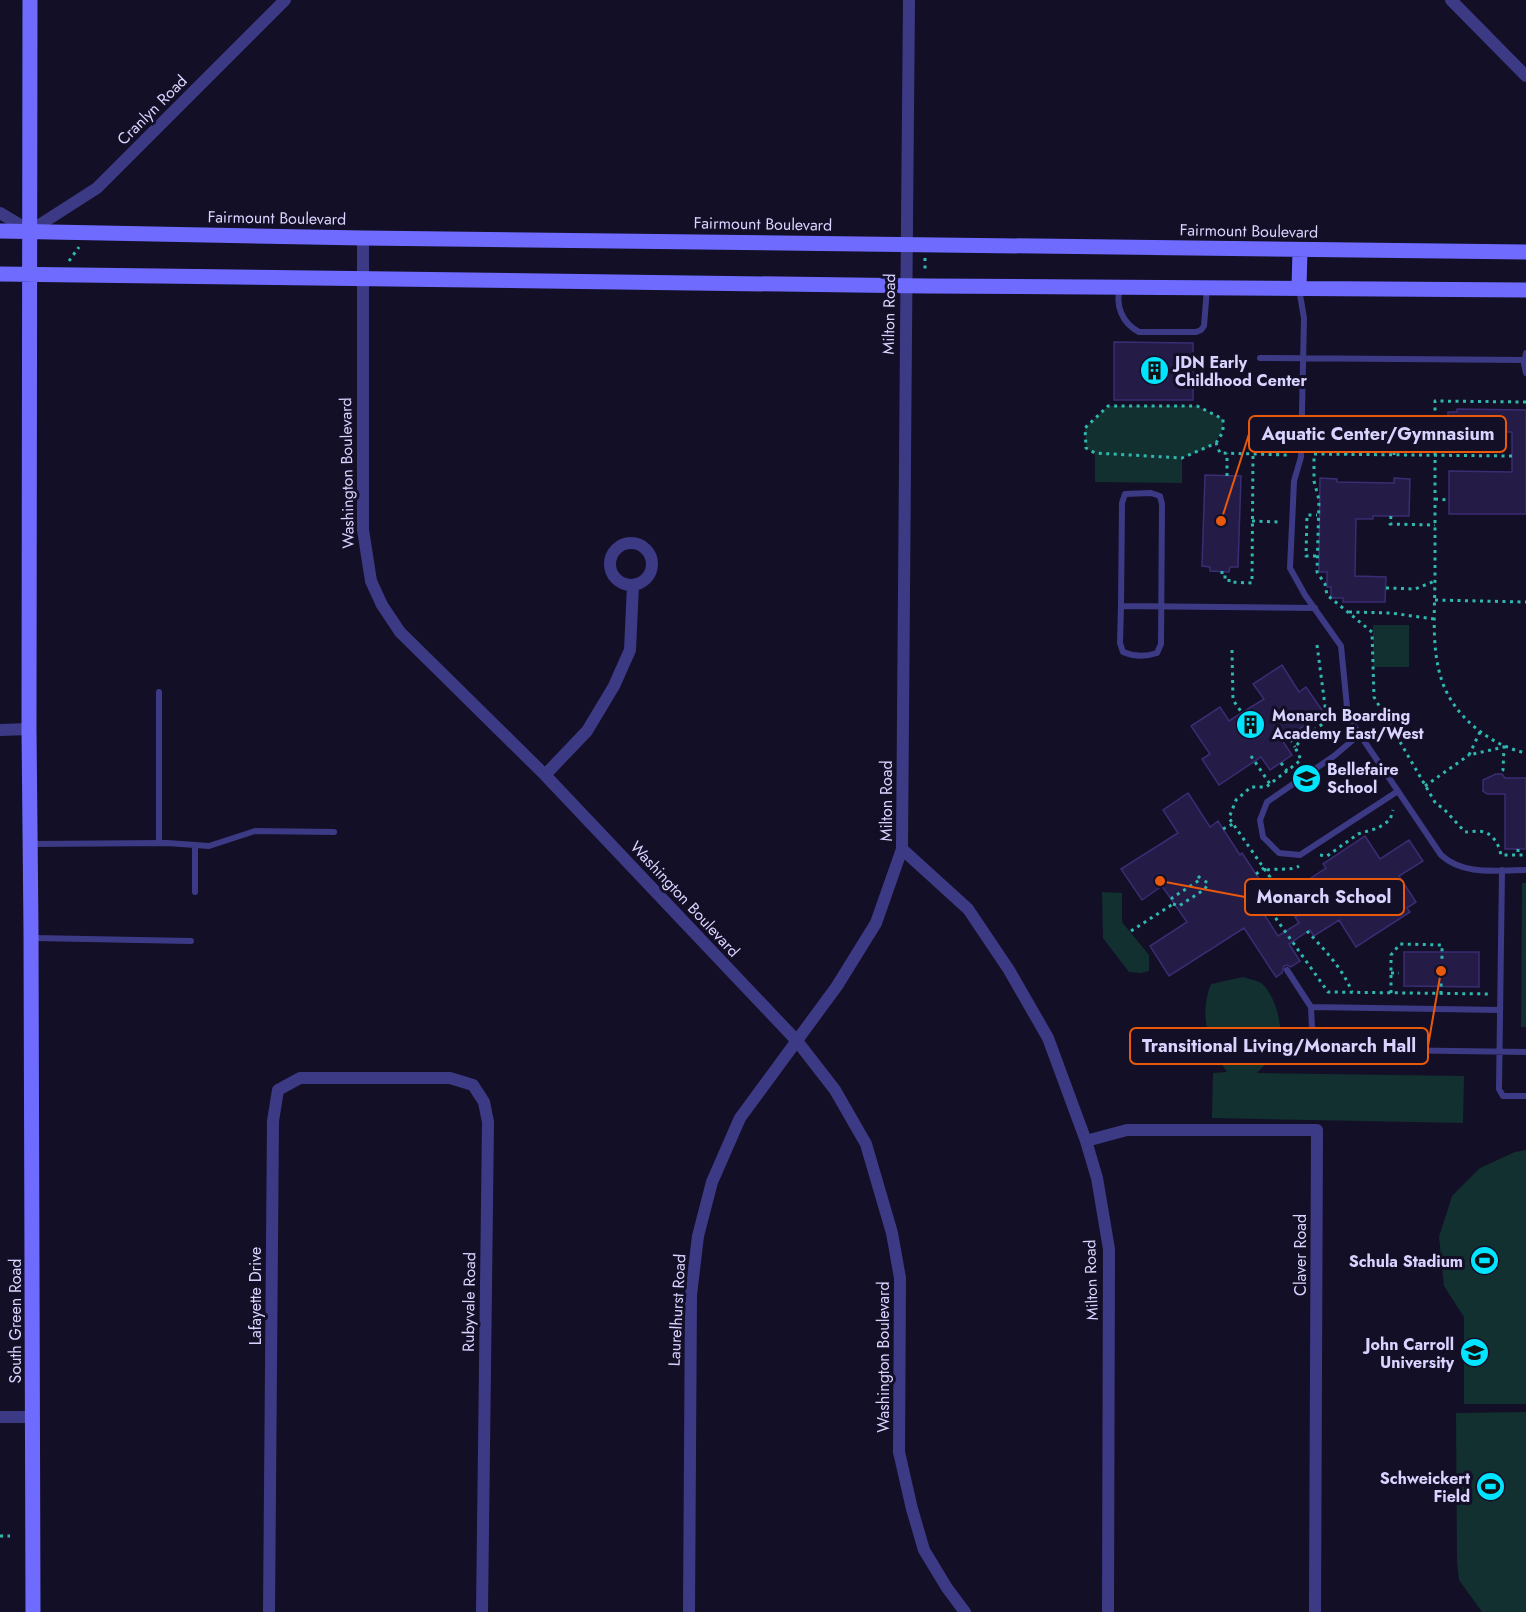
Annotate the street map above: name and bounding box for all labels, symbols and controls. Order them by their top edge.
street label: Cranlyn Road [112,70,192,150]
street label: Fairmount Boulevard [208,205,346,231]
street label: Fairmount Boulevard [694,211,832,237]
street label: Fairmount Boulevard [1180,218,1318,244]
street label: Milton Road [877,273,901,355]
place label: JDN Early Childhood Center [1172,351,1307,392]
building icon: JDN Early Childhood Center [1138,355,1170,387]
street label: Washington Boulevard [334,397,360,549]
callout: Aquatic Center/Gymnasium [1249,416,1506,452]
text: Aquatic Center/Gymnasium [1260,421,1495,447]
place label: Monarch Boarding Academy East/West [1271,704,1425,745]
building icon: Monarch Boarding Academy East/West [1235,708,1267,740]
place label: Bellefaire School [1327,758,1399,799]
street label: Milton Road [875,760,898,842]
school or university icon: Bellefaire School [1290,762,1322,794]
street label: Washington Boulevard [625,836,745,962]
callout: Monarch School [1245,879,1404,915]
text: Monarch School [1257,884,1391,910]
callout: Transitional Living/Monarch Hall [1130,1028,1428,1064]
text: Transitional Living/Monarch Hall [1142,1033,1416,1059]
street label: Claver Road [1289,1214,1312,1296]
street label: Milton Road [1078,1239,1104,1321]
sports icon: Schula Stadium [1468,1245,1500,1277]
street label: Lafayette Drive [244,1247,267,1345]
place label: Schula Stadium [1349,1250,1463,1273]
street label: Rubyvale Road [457,1252,481,1352]
street label: Laurelhurst Road [663,1253,691,1367]
street label: South Green Road [4,1259,27,1383]
street label: Washington Boulevard [872,1281,895,1433]
place label: John Carroll University [1362,1333,1455,1374]
school or university icon: John Carroll University [1459,1337,1491,1369]
place label: Schweickert Field [1380,1467,1471,1508]
sports icon: Schweickert Field [1475,1471,1507,1503]

